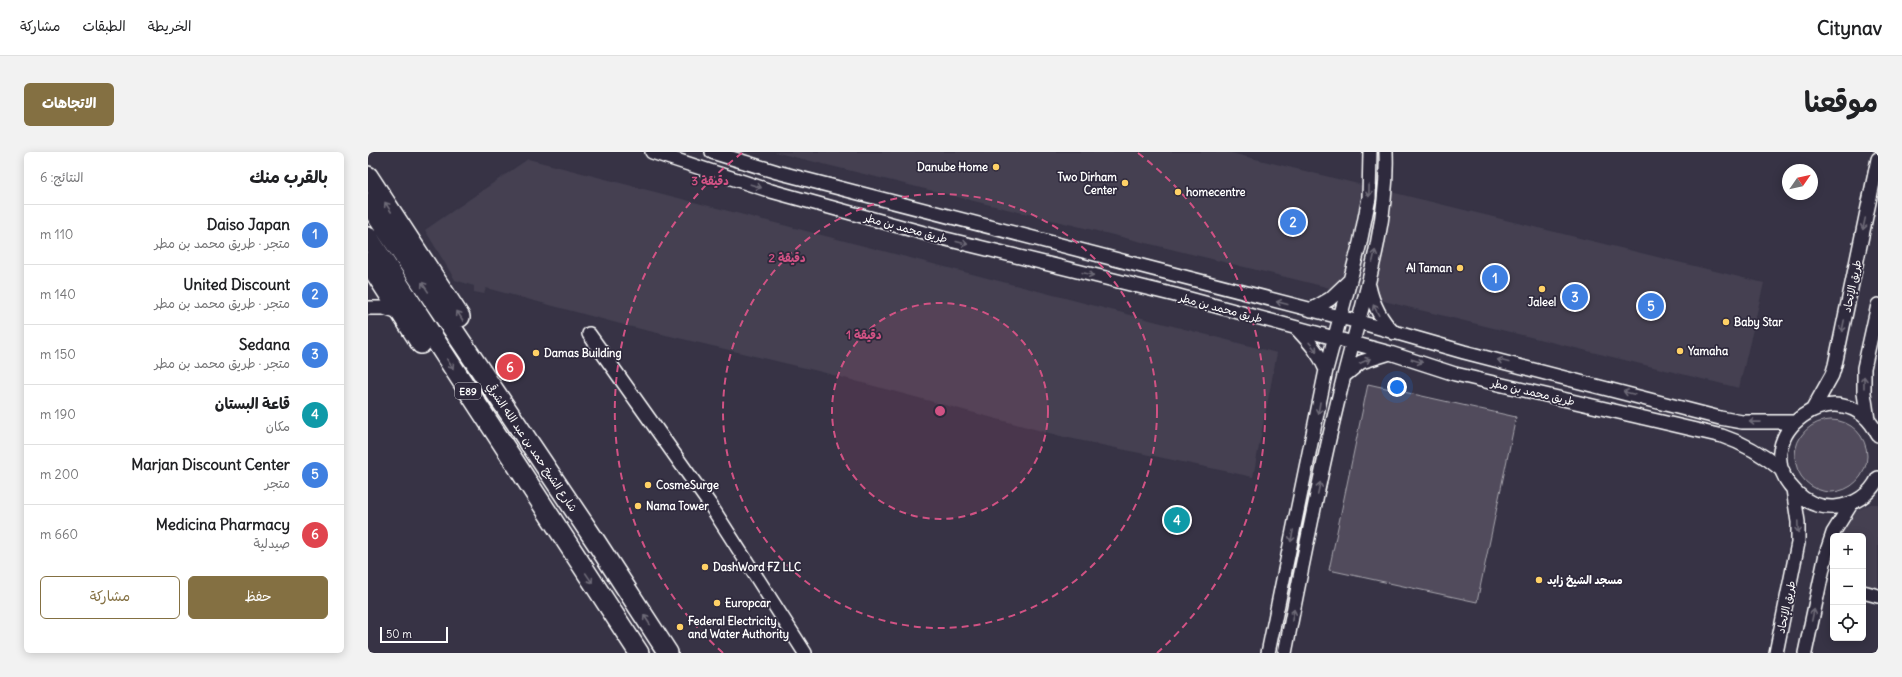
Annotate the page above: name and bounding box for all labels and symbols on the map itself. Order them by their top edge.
place label: Danube Home [917,160,988,174]
marker: Danube Home [991,162,1001,172]
north arrow [1782,164,1818,200]
place label: Two Dirham Center [1057,170,1118,197]
text: 3 دقيقة [691,173,729,188]
marker: Two Dirham Center [1120,178,1130,188]
one-way arrow [749,183,762,190]
one-way arrow [1366,184,1373,197]
place label: homecentre [1186,185,1246,199]
marker: homecentre [1173,187,1183,197]
one-way arrow [384,202,392,213]
pin: 2 [1280,207,1306,237]
street label: طريق محمد بن مطر [862,210,949,247]
one-way arrow [1860,218,1868,231]
one-way arrow [955,240,968,247]
text: 2 دقيقة [768,250,806,265]
one-way arrow [1370,250,1378,263]
street label: طريق اﻹتحاد [1840,258,1865,314]
place label: Al Taman [1406,261,1453,275]
marker: Al Taman [1455,263,1465,273]
pin: 1 [1482,263,1508,293]
one-way arrow [1082,271,1095,278]
one-way arrow [421,282,429,293]
pin: 3 [1562,282,1588,312]
marker: Jaleel [1537,284,1547,294]
street label: طريق محمد بن مطر [1177,290,1264,327]
pin: 5 [1638,291,1664,321]
place label: Jaleel [1528,295,1556,309]
one-way arrow [1276,299,1289,306]
one-way arrow [1372,304,1379,316]
one-way arrow [455,310,463,322]
place label: Baby Star [1734,315,1783,330]
marker: Baby Star [1721,317,1731,327]
one-way arrow [1839,319,1847,332]
text: 1 دقيقة [846,327,882,342]
one-way arrow [1309,342,1318,352]
place label: Yamaha [1687,344,1729,358]
place label: Damas Building [544,346,622,361]
marker: Yamaha [1675,346,1685,356]
marker: Damas Building [531,348,541,358]
pin: 6 [497,352,523,382]
one-way arrow [1359,357,1371,364]
one-way arrow [1496,357,1509,364]
one-way arrow [446,358,454,369]
one-way arrow [1411,358,1423,366]
street label: طريق محمد بن مطر [1489,375,1576,409]
one-way arrow [1860,376,1868,389]
your location [1387,377,1407,397]
street label: شارع الشيخ حمد بن عبد الله الشرقي [482,380,580,515]
road number: E89 [455,383,481,399]
one-way arrow [1622,389,1635,396]
one-way arrow [1314,402,1322,415]
centre of rings [933,404,947,418]
one-way arrow [1749,418,1762,426]
place label: CosmeSurge [656,478,719,493]
marker: CosmeSurge [643,480,653,490]
one-way arrow [1316,481,1324,494]
place label: Nama Tower [646,499,709,513]
marker: Nama Tower [633,501,643,511]
pin: 4 [1164,505,1190,535]
one-way arrow [1794,520,1802,533]
one-way arrow [1288,529,1296,542]
place label: DashWord FZ LLC [713,560,802,574]
marker: DashWord FZ LLC [700,562,710,572]
one-way arrow [585,572,593,583]
place label: مسجد الشيخ زايد [1547,573,1623,587]
marker: مسجد الشيخ زايد [1534,575,1544,585]
street label: طريق اﻹتحاد [1774,579,1799,635]
place label: Europcar [725,596,771,611]
marker: Europcar [712,598,722,608]
one-way arrow [1289,609,1297,622]
one-way arrow [1810,609,1818,622]
place label: Federal Electricity and Water Authority [688,614,789,642]
one-way arrow [643,615,651,626]
marker: Federal Electricity and Water Authority [675,622,685,632]
scale bar [380,625,448,644]

